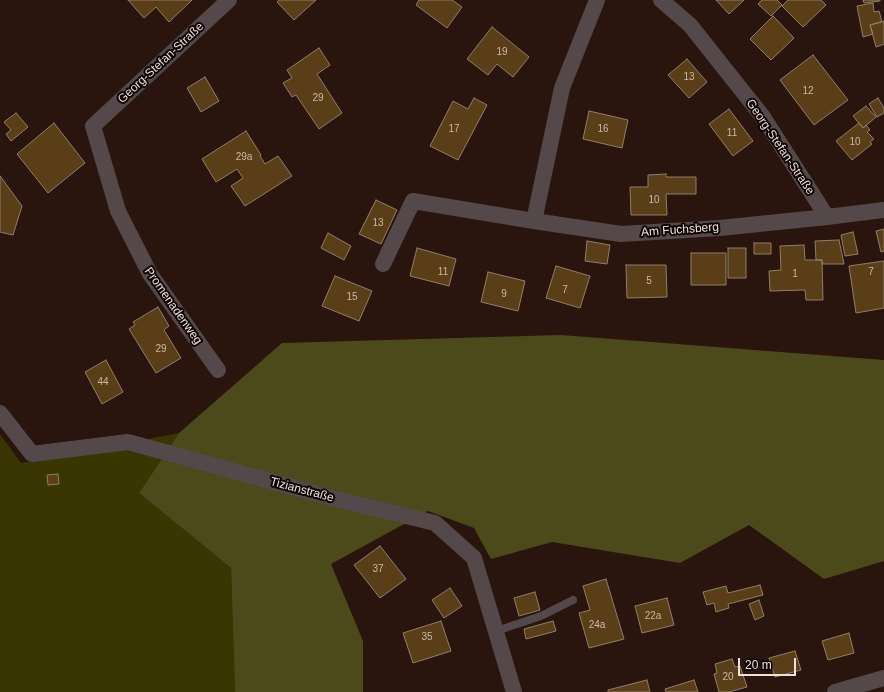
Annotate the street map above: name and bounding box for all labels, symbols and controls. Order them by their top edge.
street label: Georg-Stefan-Straße [115,20,207,106]
house number: 19 [496,46,508,58]
house number: 13 [683,71,695,83]
house number: 12 [802,85,814,97]
house number: 29 [312,92,324,104]
street label: Georg-Stefan-Straße [743,97,817,197]
house number: 17 [448,123,460,135]
house number: 16 [597,123,609,135]
house number: 11 [727,127,737,139]
house number: 10 [849,136,861,148]
house number: 29a [236,151,252,163]
house number: 10 [648,194,660,206]
house number: 13 [372,217,384,229]
street label: Am Fuchsberg [641,220,719,240]
street label: Promenadenweg [141,265,205,347]
house number: 11 [438,266,448,278]
house number: 7 [868,266,874,278]
house number: 1 [792,268,798,280]
house number: 5 [646,275,652,287]
house number: 7 [562,284,568,296]
house number: 9 [501,288,507,300]
house number: 15 [346,291,358,303]
house number: 29 [155,343,167,355]
house number: 44 [97,376,109,388]
street label: Tizianstraße [268,475,336,505]
house number: 37 [372,563,384,575]
house number: 22a [645,610,661,622]
house number: 24a [589,619,605,631]
house number: 35 [421,631,433,643]
scale bar [740,650,798,676]
text: 20 m [745,658,772,672]
house number: 20 [722,671,734,683]

